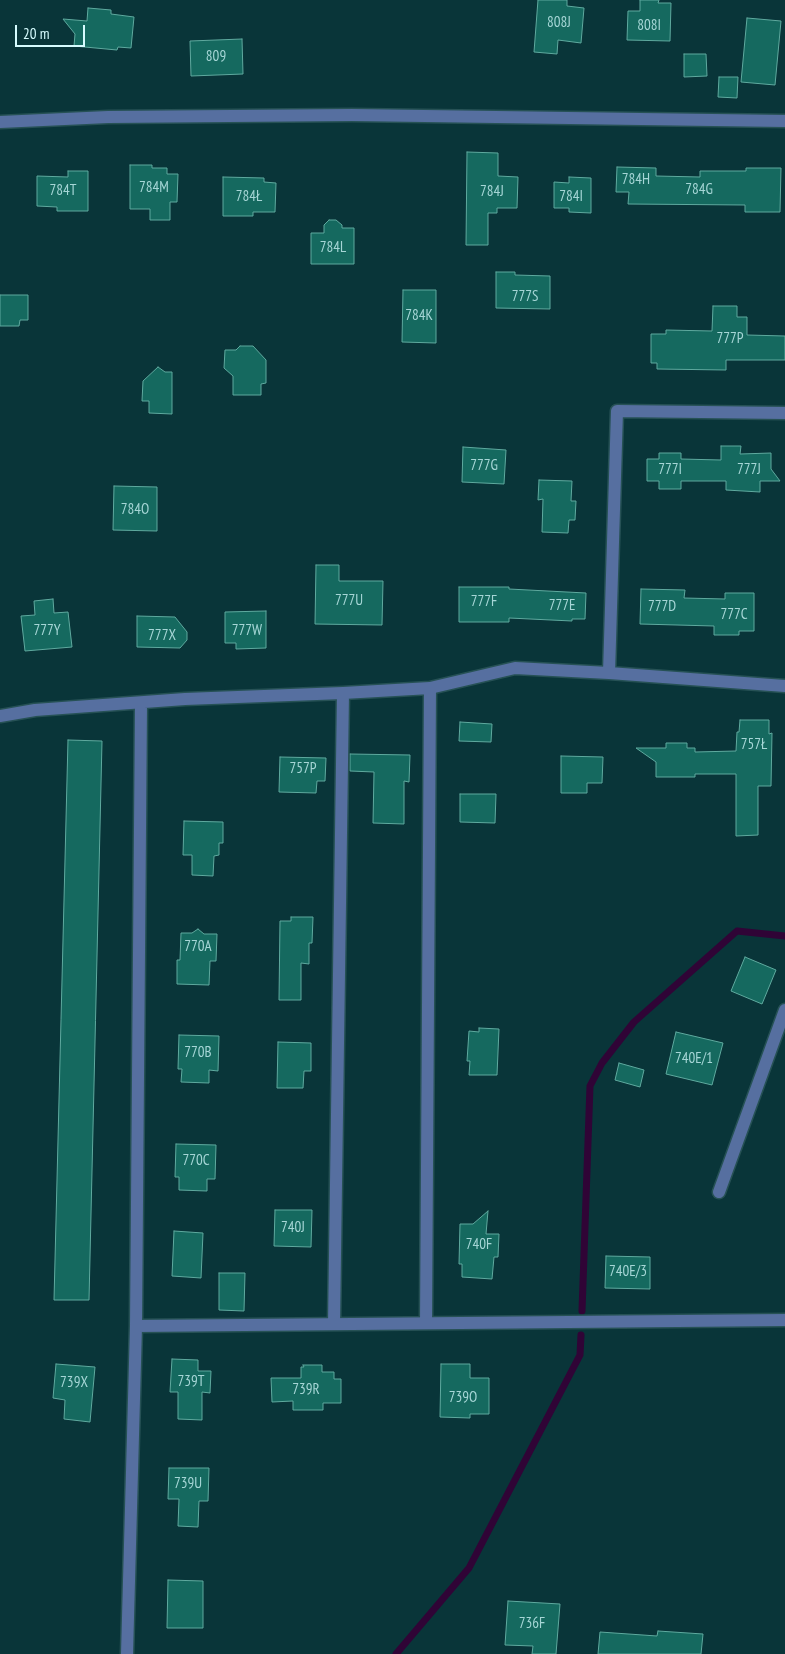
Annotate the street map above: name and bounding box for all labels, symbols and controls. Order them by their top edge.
house number: 808J [547,14,571,32]
scale bar [18,15,88,47]
house number: 808I [637,17,661,35]
text: 20 m [23,24,49,43]
house number: 809 [206,48,226,66]
house number: 784H [622,171,650,189]
house number: 784M [139,179,169,197]
house number: 784G [685,181,713,199]
house number: 784T [50,182,76,200]
house number: 784J [480,183,504,201]
house number: 784Ł [236,188,262,206]
house number: 784I [559,188,583,206]
house number: 784L [320,239,346,257]
house number: 777S [512,288,538,306]
house number: 784K [405,307,433,325]
house number: 777P [716,330,744,348]
house number: 777G [470,457,498,475]
house number: 777I [658,461,682,479]
house number: 777J [737,461,761,479]
house number: 784O [121,501,149,519]
house number: 777U [335,592,363,610]
house number: 777F [471,593,497,611]
house number: 777E [549,597,575,615]
house number: 777D [648,598,676,616]
house number: 777C [721,606,747,624]
house number: 777Y [33,622,61,640]
house number: 777W [232,622,262,640]
house number: 777X [148,627,176,645]
house number: 757Ł [741,736,767,754]
house number: 757P [289,760,317,778]
house number: 770A [184,938,212,956]
house number: 770B [184,1044,212,1062]
house number: 740E/1 [675,1050,713,1068]
house number: 770C [182,1152,210,1170]
house number: 740J [281,1219,305,1237]
house number: 740F [466,1236,492,1254]
house number: 740E/3 [609,1263,647,1281]
house number: 739T [178,1373,204,1391]
house number: 739X [60,1374,88,1392]
house number: 739R [292,1381,320,1399]
house number: 739O [449,1389,477,1407]
house number: 739U [174,1475,202,1493]
house number: 736F [519,1615,545,1633]

